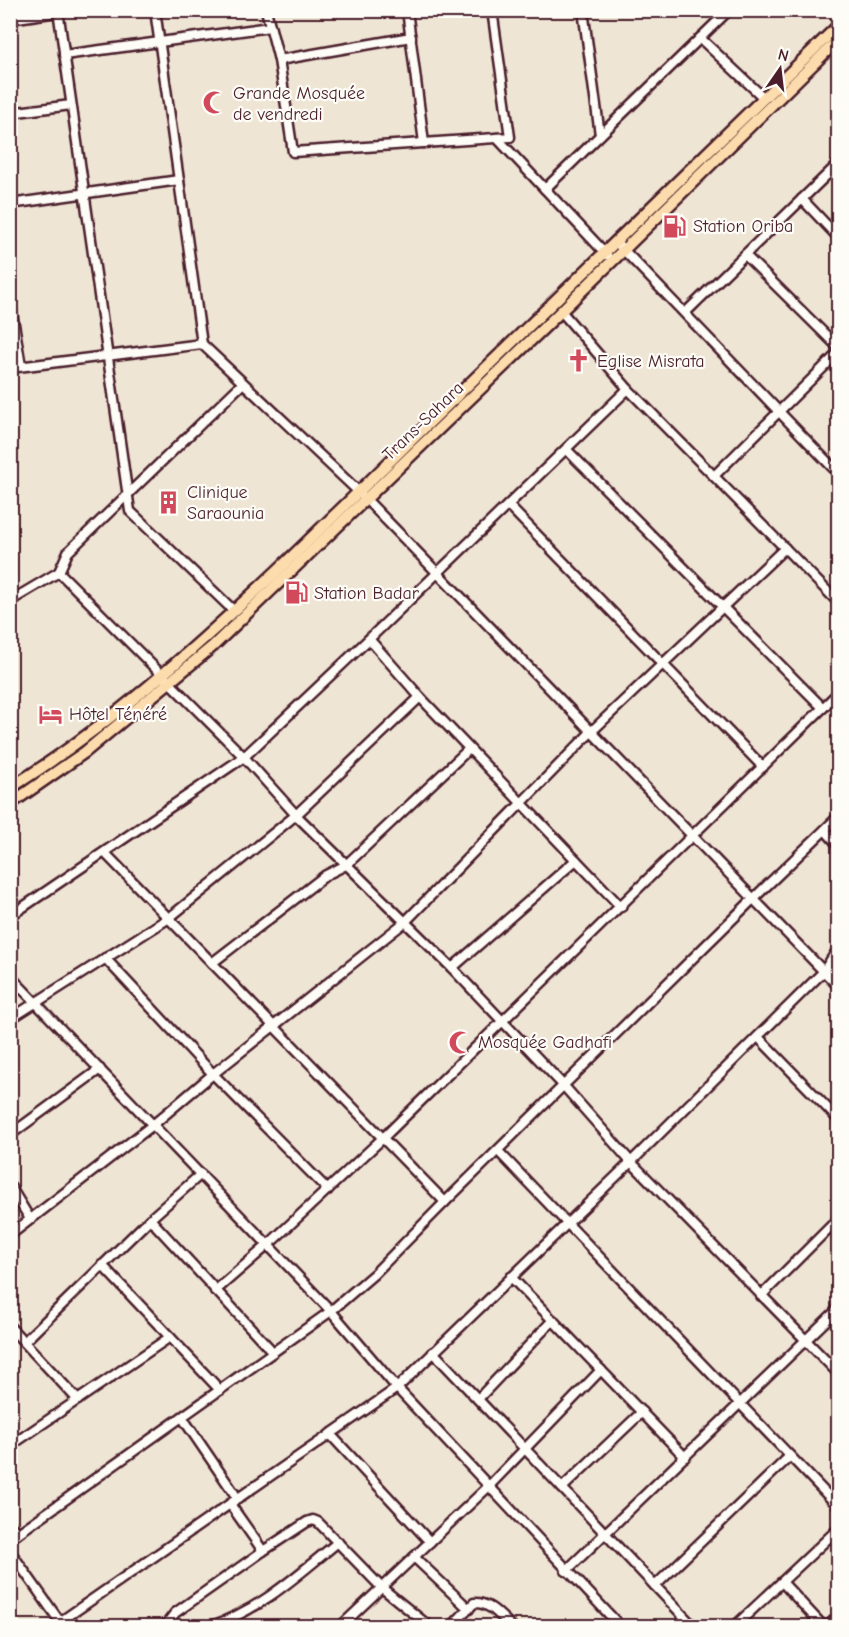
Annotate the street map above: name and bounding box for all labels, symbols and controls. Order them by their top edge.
north arrow [750,39,810,99]
text: N [776,45,791,65]
place label: Grande Mosquée de vendredi [233,83,365,125]
mosque icon: Grande Mosquée de vendredi [202,90,228,116]
fuel station icon: Station Oriba [662,213,688,239]
place label: Station Oriba [693,216,793,237]
church icon: Eglise Misrata [566,348,592,374]
place label: Eglise Misrata [597,351,705,372]
street label: Trans-Sahara [378,378,468,465]
place label: Clinique Saraounia [187,482,264,524]
building icon: Clinique Saraounia [156,489,182,515]
fuel station icon: Station Badar [283,580,309,606]
place label: Station Badar [314,583,420,604]
hotel icon: Hôtel Ténéré [38,701,64,727]
place label: Hôtel Ténéré [69,704,167,725]
mosque icon: Mosquée Gadhafi [447,1029,473,1055]
place label: Mosquée Gadhafi [478,1032,612,1053]

